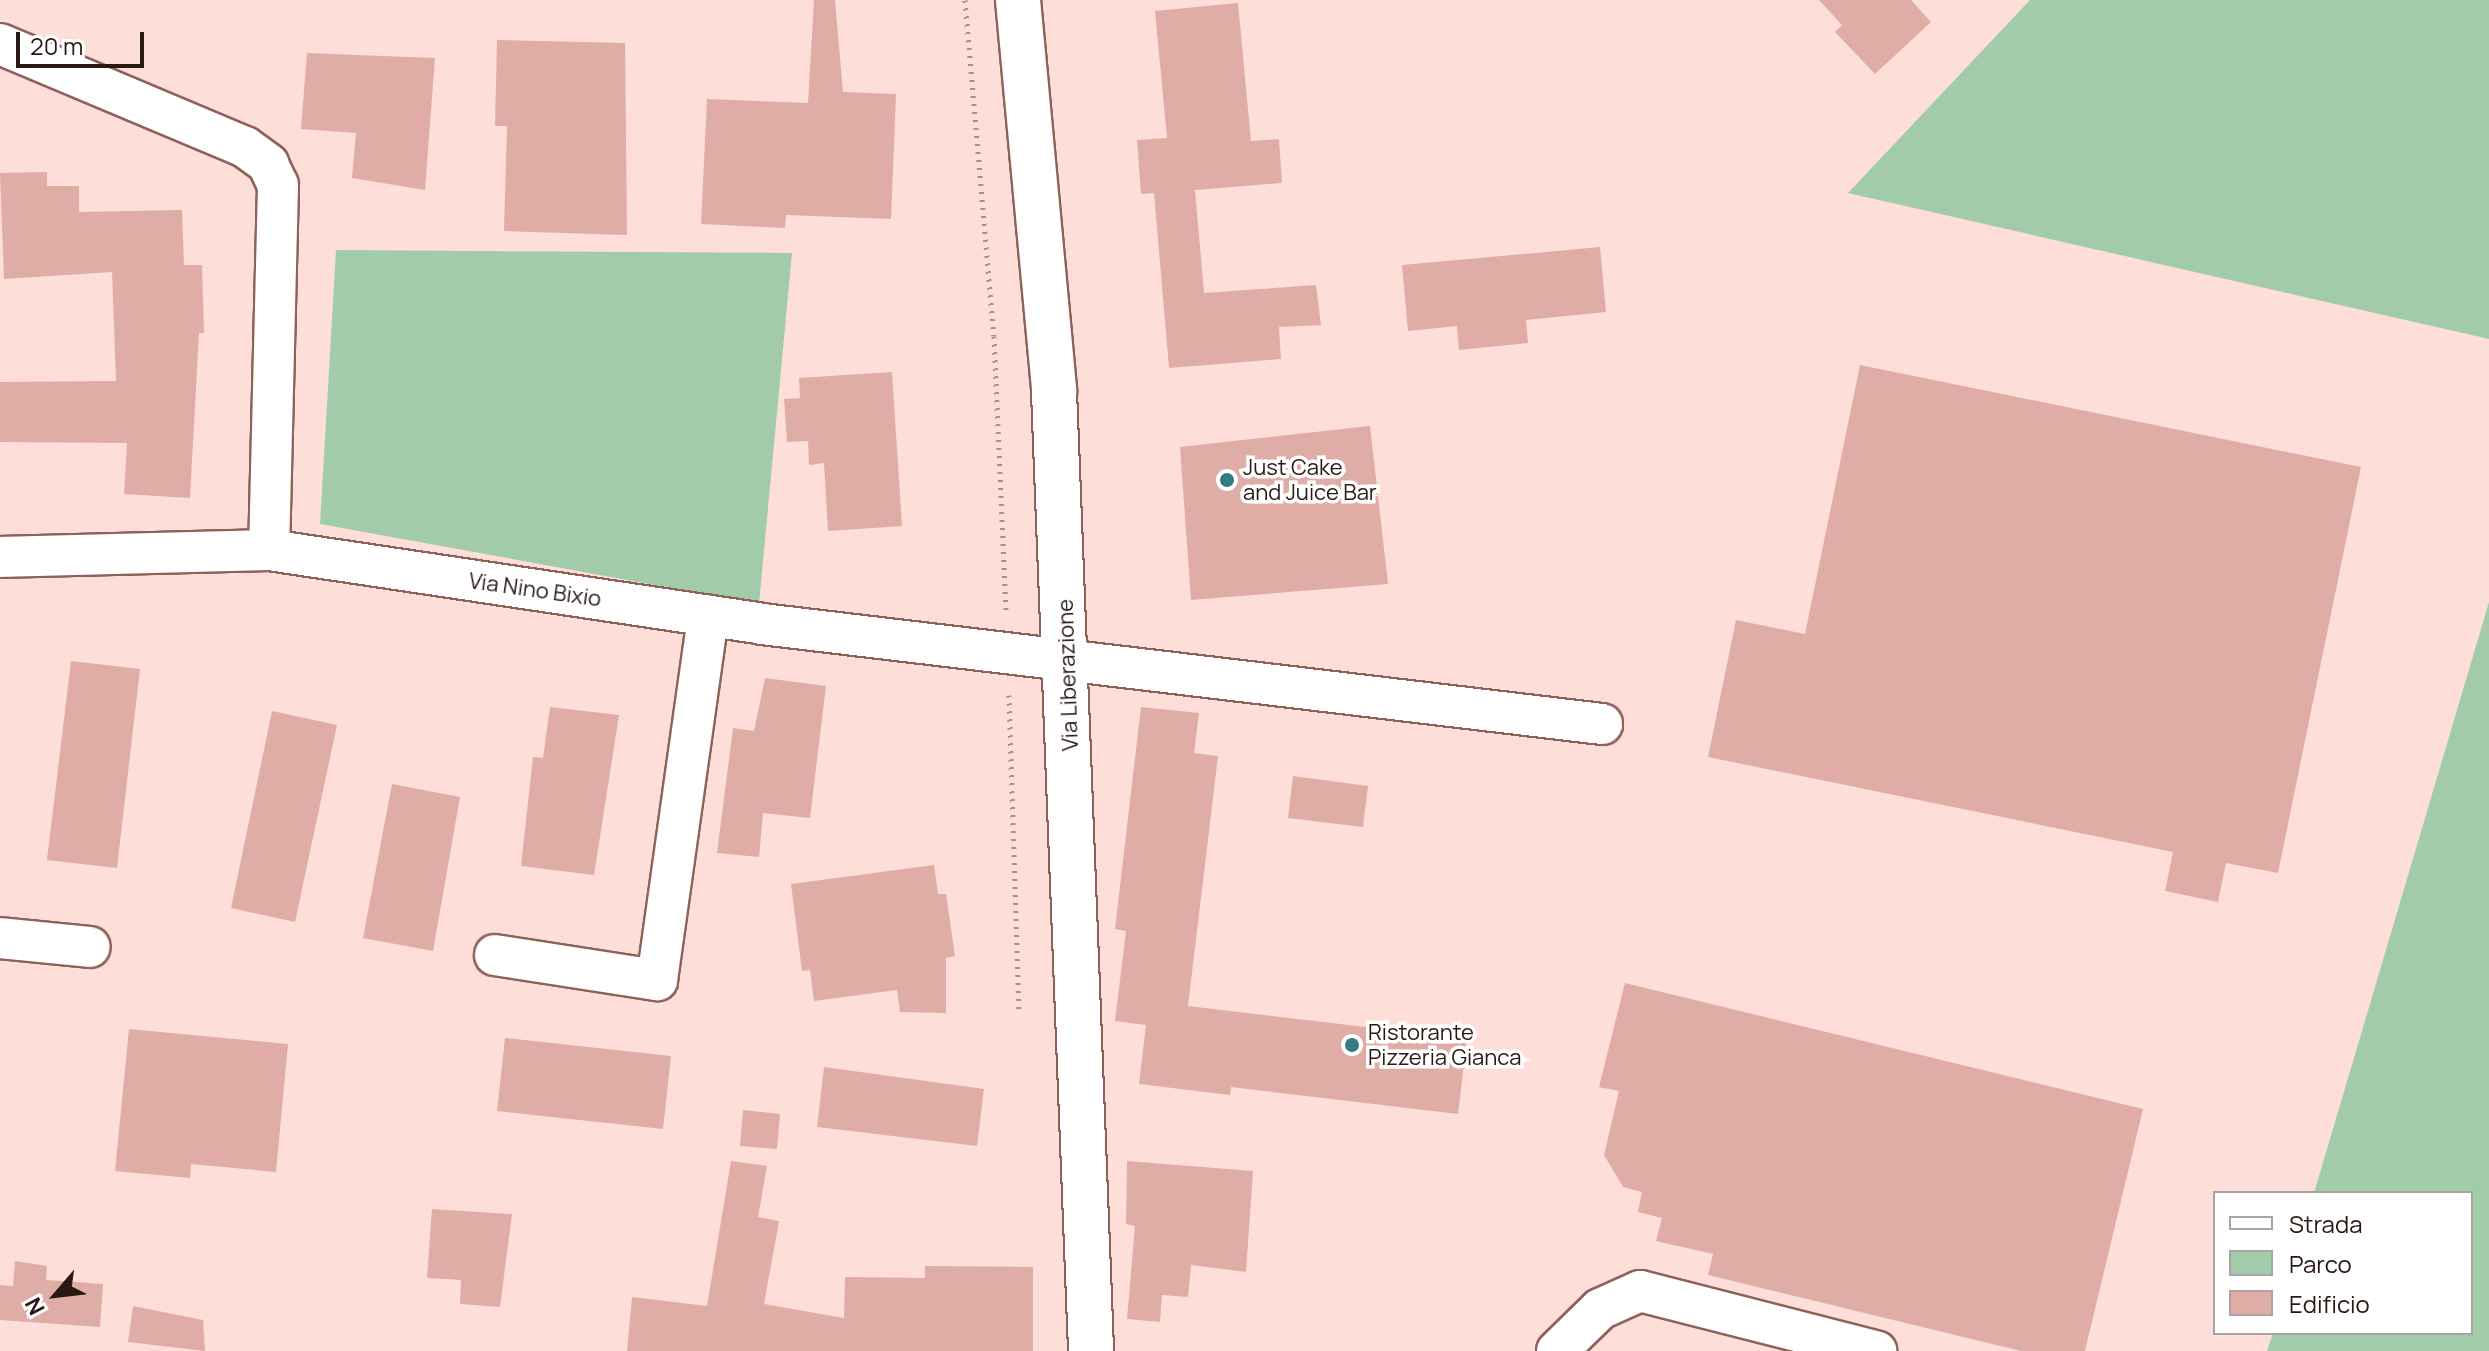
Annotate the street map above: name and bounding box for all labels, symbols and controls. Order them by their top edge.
scale bar [20,16,148,66]
text: 20 m [30,29,83,62]
place label: Just Cake and Juice Bar [1243,454,1377,506]
marker: Just Cake and Juice Bar [1218,471,1236,489]
street label: Via Nino Bixio [467,568,603,612]
street label: Via Liberazione [1052,598,1084,752]
place label: Ristorante Pizzeria Gianca [1368,1019,1522,1070]
marker: Ristorante Pizzeria Gianca [1343,1036,1361,1054]
legend [2213,1191,2473,1335]
text: Strada [2289,1207,2362,1240]
text: Parco [2289,1247,2352,1280]
north arrow [16,1255,96,1335]
text: Edificio [2289,1287,2370,1320]
text: N [18,1292,52,1320]

